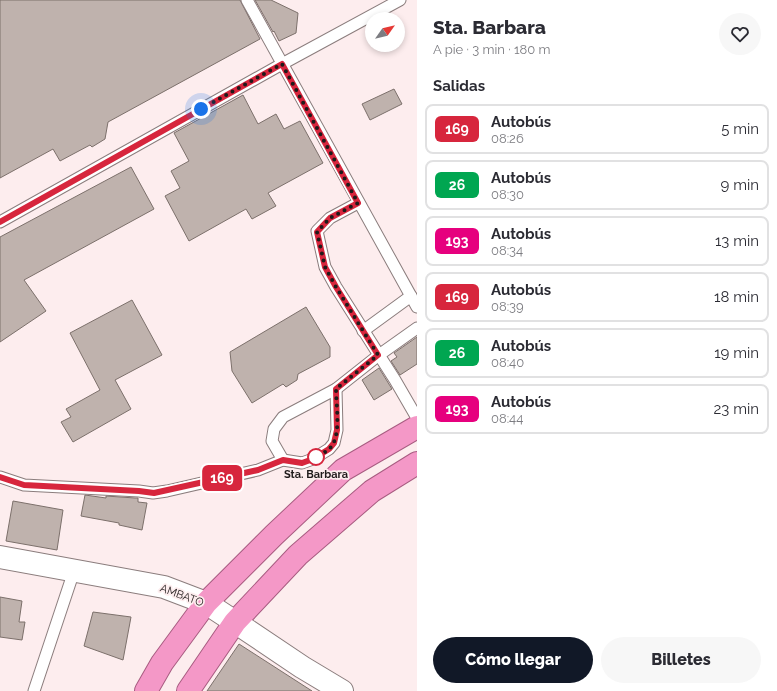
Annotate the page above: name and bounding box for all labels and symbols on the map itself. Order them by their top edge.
north arrow [365,12,405,52]
your location [191,99,211,119]
marker: Sta. Barbara [307,448,325,466]
line badge: 169 [199,465,245,491]
place label: Sta. Barbara [284,468,348,481]
street label: AMBATO [158,582,205,609]

